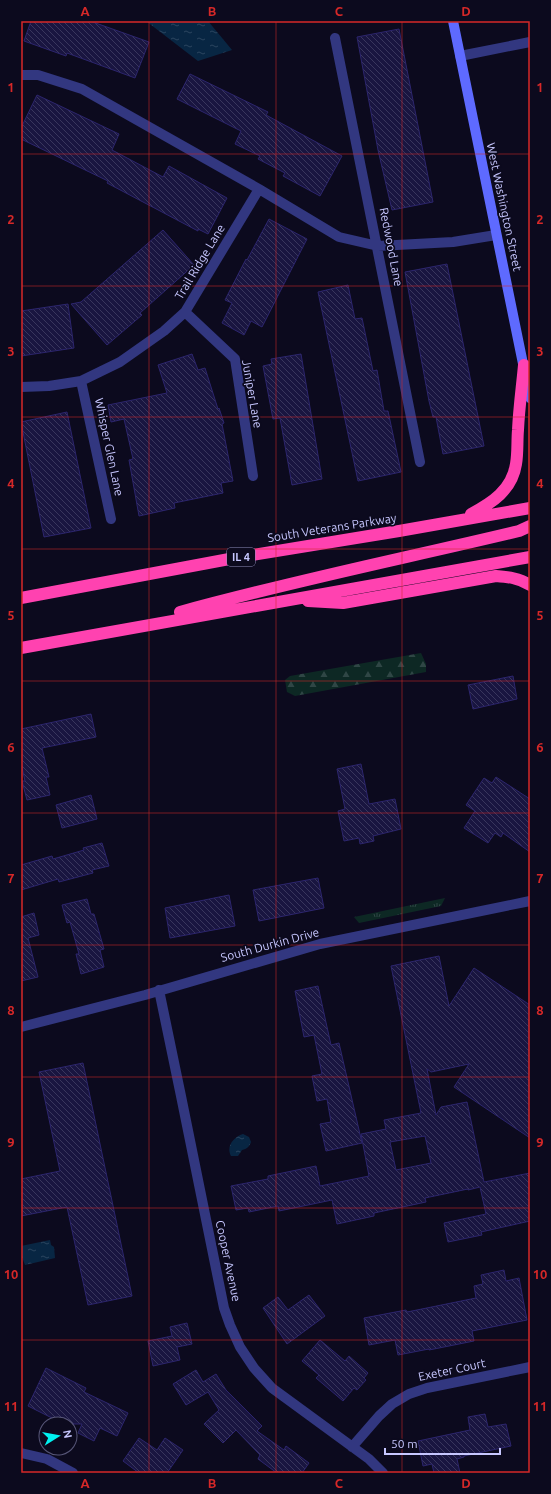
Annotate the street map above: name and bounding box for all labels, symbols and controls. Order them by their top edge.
text: A [80,4,90,18]
text: B [208,4,217,18]
text: C [335,4,344,18]
text: D [461,4,471,18]
text: 1 [7,80,15,94]
text: 1 [536,80,544,94]
street label: West Washington Street [485,142,525,272]
street label: Redwood Lane [377,206,406,287]
text: 2 [7,212,15,226]
text: 2 [536,212,544,226]
street label: Trail Ridge Lane [172,222,227,302]
text: 3 [7,344,15,358]
text: 3 [536,344,544,358]
street label: Juniper Lane [240,359,265,429]
street label: Whisper Glen Lane [93,397,126,497]
text: 4 [7,476,15,490]
text: 4 [536,476,544,490]
street label: South Veterans Parkway [267,511,397,544]
road number: IL 4 [227,548,255,566]
text: 5 [7,608,15,622]
text: 5 [536,608,544,622]
text: 6 [7,740,15,754]
text: 6 [536,740,544,754]
text: 7 [7,871,15,885]
text: 7 [536,871,544,885]
street label: South Durkin Drive [219,925,320,964]
text: 8 [7,1003,15,1017]
text: 8 [536,1003,544,1017]
text: 9 [7,1135,15,1149]
text: 9 [536,1135,544,1149]
street label: Cooper Avenue [214,1219,243,1303]
text: 10 [4,1267,18,1281]
text: 10 [533,1267,547,1281]
street label: Exeter Court [417,1356,487,1383]
text: 11 [4,1399,18,1413]
text: 11 [533,1399,547,1413]
north arrow [38,1416,78,1456]
text: N [61,1429,74,1439]
scale bar [385,1430,500,1456]
text: 50 m [391,1437,418,1450]
text: A [80,1476,90,1490]
text: B [208,1476,217,1490]
text: C [335,1476,344,1490]
text: D [461,1476,471,1490]

